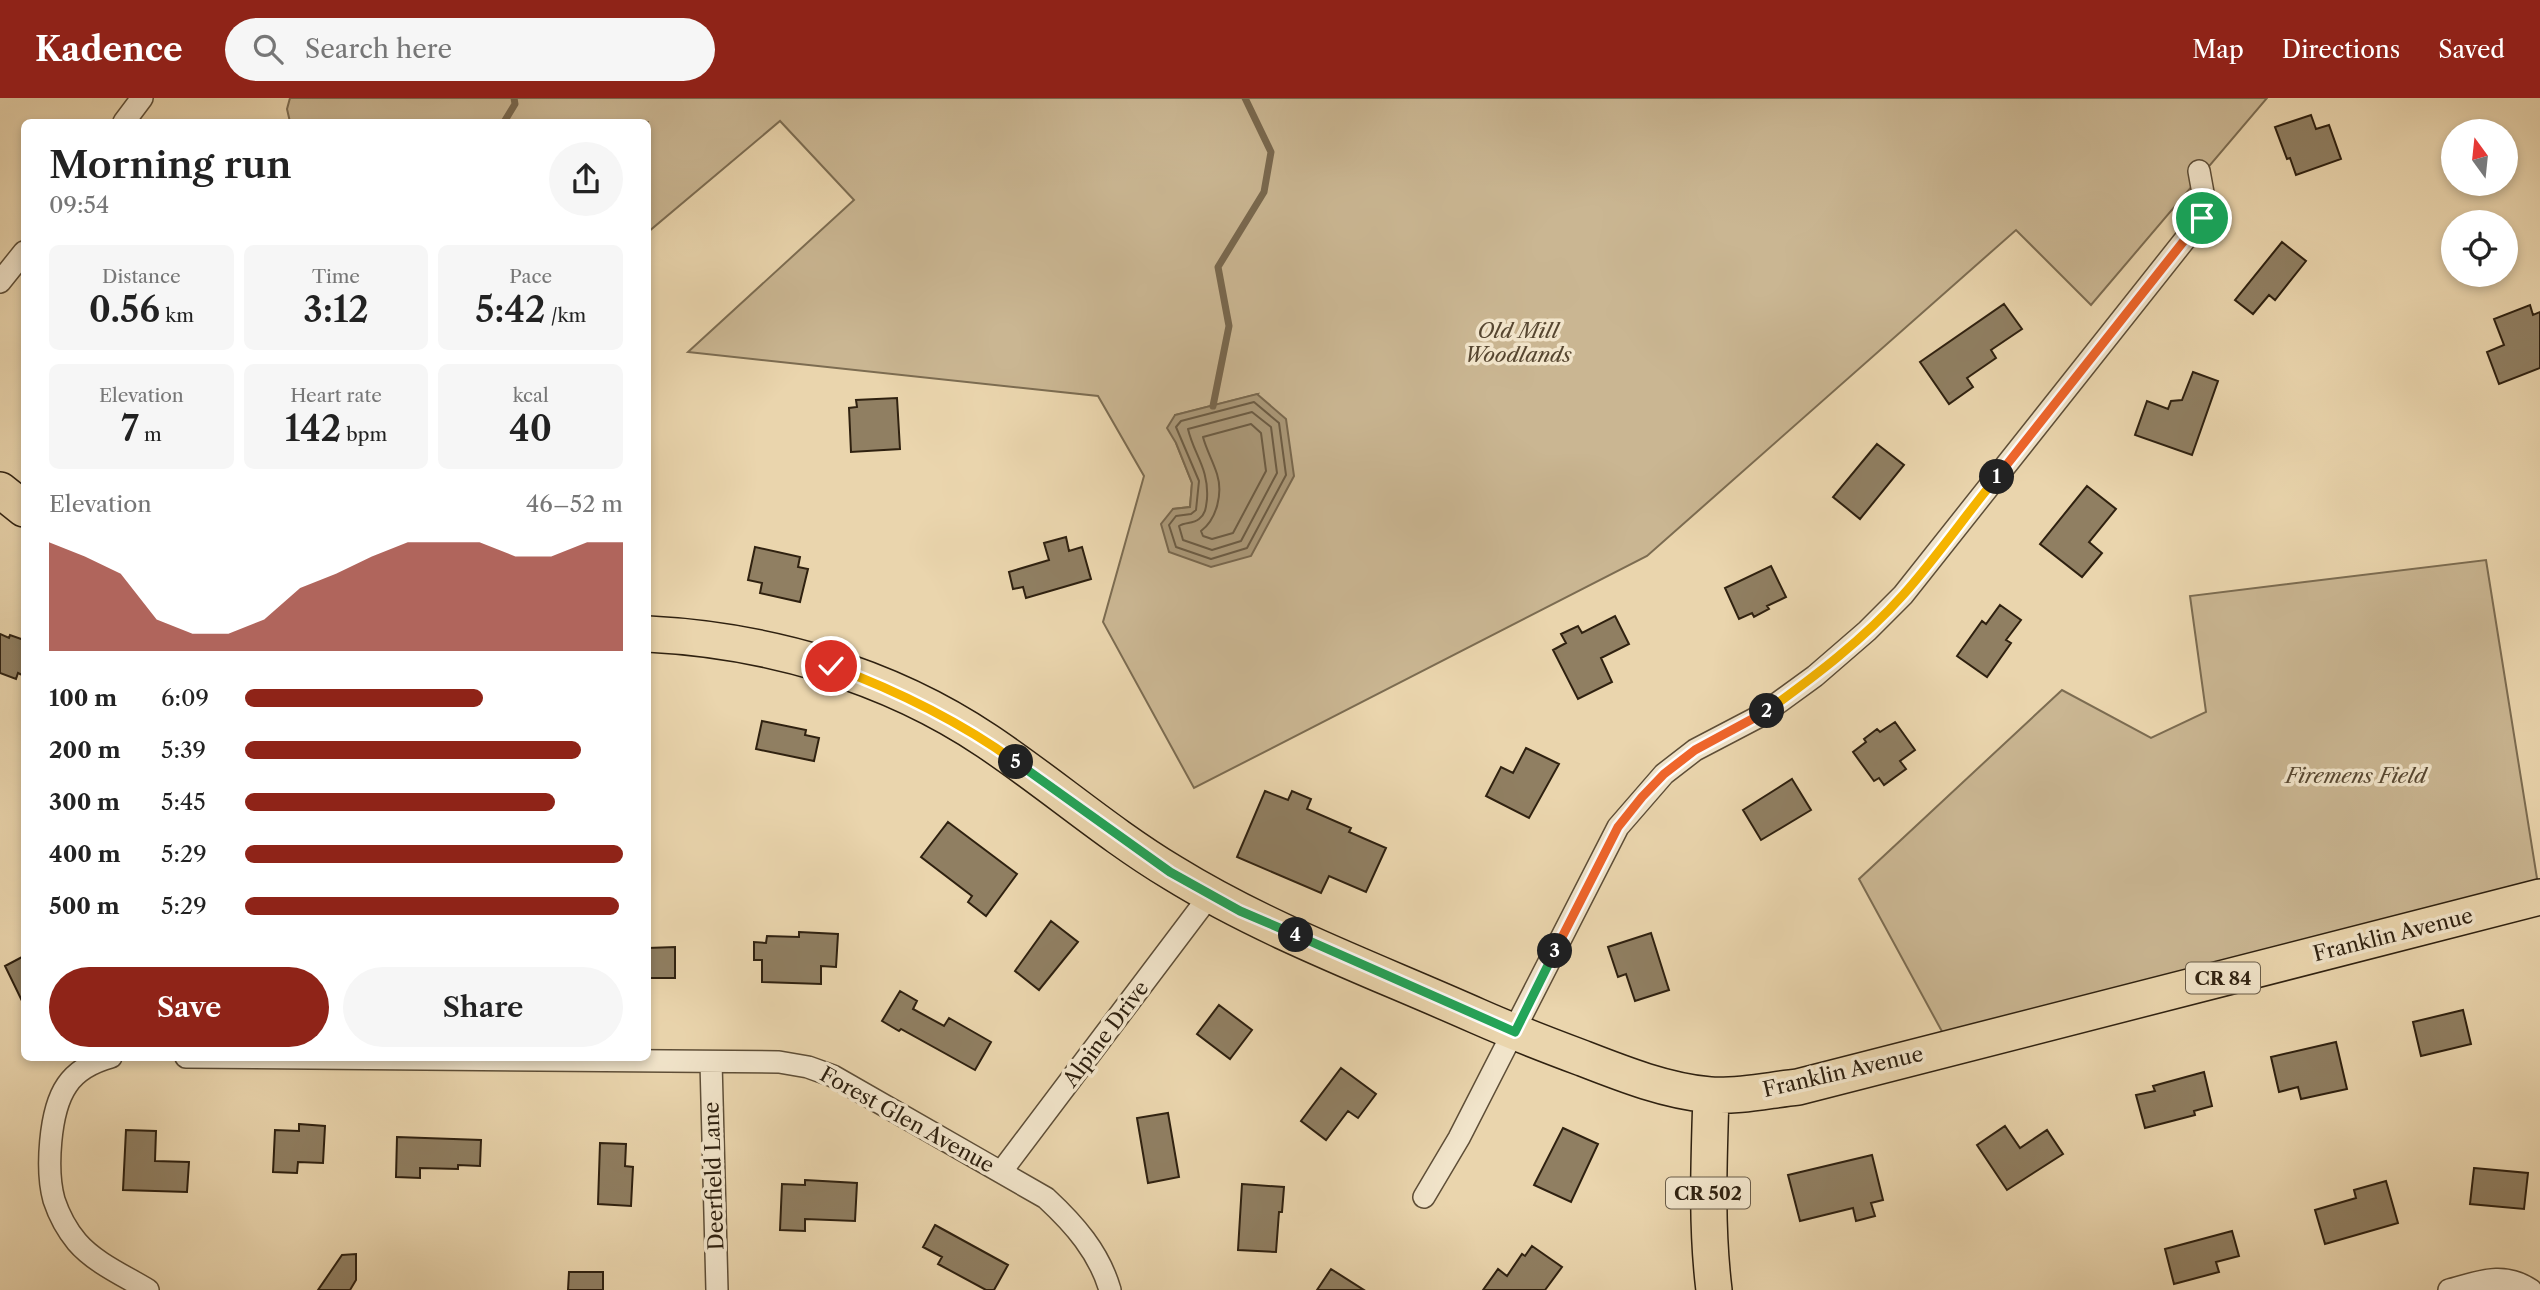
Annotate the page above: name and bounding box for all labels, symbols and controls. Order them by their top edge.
search box [225,18,715,81]
text: Kadence [35,29,183,70]
icon: search [249,30,287,68]
text: Search here [305,33,452,65]
text: Map [2192,35,2244,64]
text: Directions [2282,35,2400,64]
text: Saved [2438,35,2505,64]
north arrow [2441,119,2518,196]
map controls [2441,119,2518,287]
text: Morning run [49,141,292,188]
button: share [549,142,623,216]
pin [2172,188,2232,248]
text: 09:54 [49,191,109,219]
icon: arrive [2183,199,2221,237]
button: locate [2441,210,2518,287]
text: Distance [102,265,181,288]
text: Time [312,265,360,288]
text: Pace [509,265,552,288]
text: 0.56 [89,288,160,331]
text: 3:12 [303,288,369,331]
text: 5:42 [475,288,546,331]
text: km [160,304,194,327]
text: /km [546,304,586,327]
park label: Old Mill Woodlands [1464,318,1573,367]
text: Elevation [99,384,184,407]
text: Heart rate [290,384,382,407]
text: kcal [513,384,549,407]
text: 7 [121,407,139,450]
text: 142 [285,407,341,450]
text: 40 [509,407,552,450]
text: m [139,423,162,446]
text: bpm [341,423,387,446]
pin: 1 [1980,460,2014,494]
text: 1 [1992,465,2001,488]
text: Elevation [49,490,152,518]
text: 46–52 m [526,490,623,518]
pin [801,636,861,696]
icon: check [812,647,850,685]
text: 100 m [49,684,117,712]
text: 6:09 [161,684,209,712]
pin: 2 [1750,694,1784,728]
text: 2 [1761,699,1772,722]
text: 200 m [49,736,121,764]
text: 5:39 [161,736,206,764]
pin: 5 [998,744,1034,780]
text: 5 [1010,750,1021,773]
park label: Firemens Field [2284,763,2429,788]
text: 300 m [49,788,120,816]
text: 5:45 [161,788,206,816]
text: 400 m [49,840,121,868]
text: 5:29 [161,840,207,868]
text: 500 m [49,892,120,920]
text: 5:29 [161,892,207,920]
street label: Franklin Avenue [2310,903,2475,966]
pin: 4 [1278,918,1314,952]
text: 4 [1290,923,1301,946]
pin: 3 [1538,934,1572,968]
text: 3 [1549,939,1560,962]
road number: CR 84 [2186,962,2260,993]
button: Save [49,967,329,1047]
button: Share [343,967,623,1047]
street label: Alpine Drive [1057,976,1154,1092]
street label: Franklin Avenue [1760,1041,1926,1102]
street label: Forest Glen Avenue [816,1061,999,1178]
street label: Deerfield Lane [698,1101,729,1251]
road number: CR 502 [1666,1177,1750,1208]

